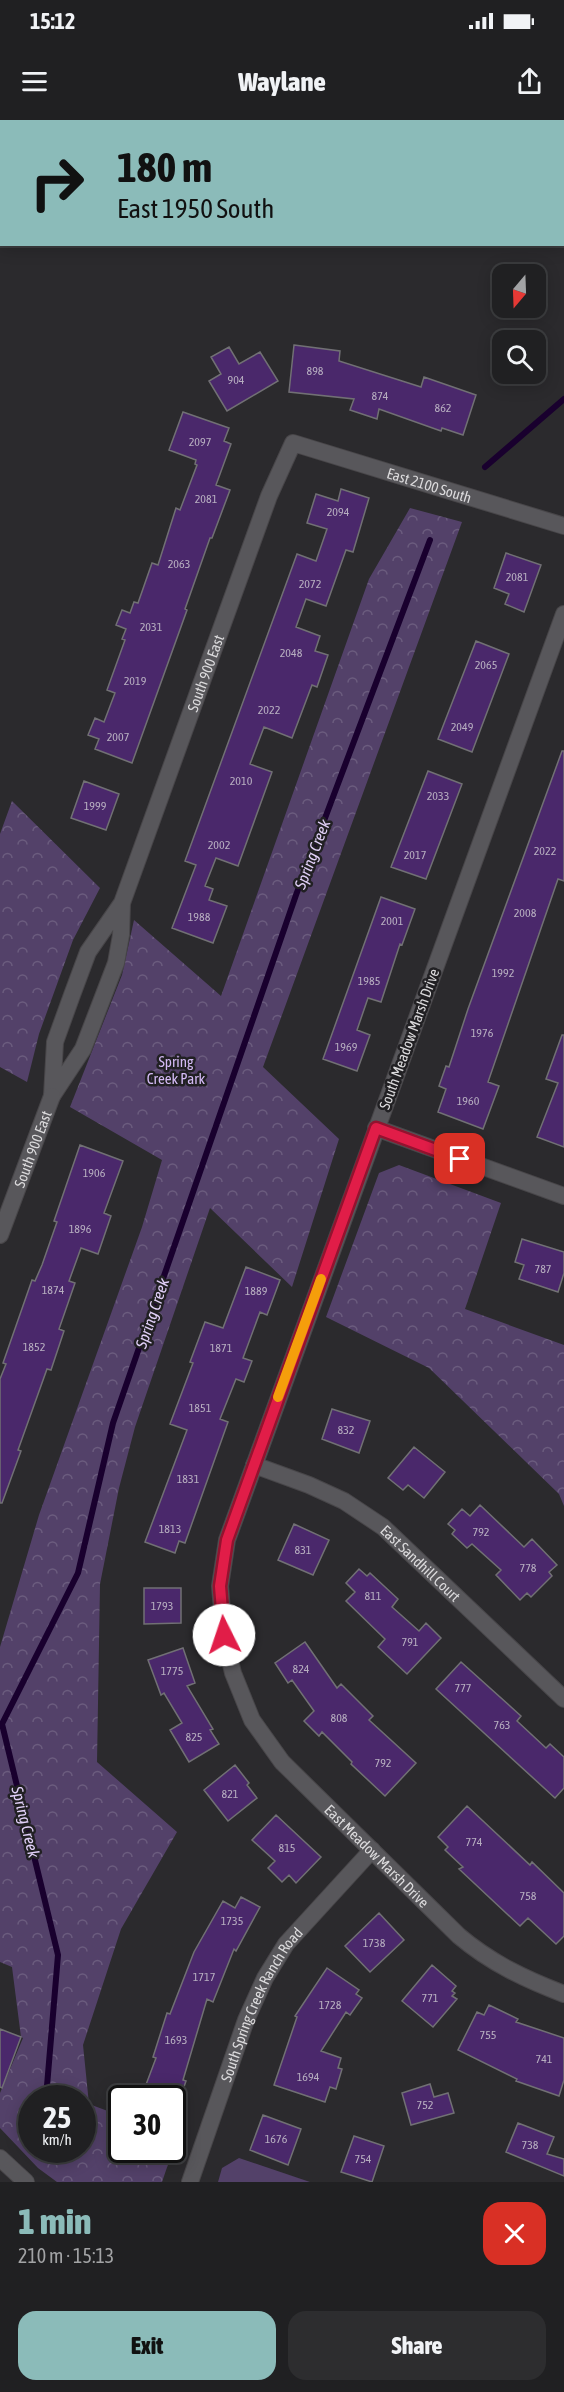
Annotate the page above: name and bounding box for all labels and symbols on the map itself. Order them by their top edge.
north arrow [492,264,546,318]
house number: 898 [307,364,324,378]
house number: 904 [228,373,245,387]
house number: 874 [372,389,389,403]
house number: 862 [435,401,451,415]
house number: 2097 [189,435,212,449]
street label: East 2100 South [385,464,474,506]
house number: 2081 [195,492,218,506]
house number: 2094 [327,505,350,519]
house number: 2063 [168,557,190,571]
house number: 2081 [506,570,529,584]
house number: 2072 [299,577,321,591]
house number: 2031 [140,620,163,634]
street label: South 900 East [183,632,227,714]
house number: 2048 [280,646,303,660]
house number: 2065 [475,658,497,672]
house number: 2019 [124,674,147,688]
house number: 2022 [258,703,280,717]
house number: 2049 [451,720,474,734]
house number: 2007 [107,730,130,744]
house number: 2010 [230,774,253,788]
house number: 2033 [427,789,449,803]
house number: 1999 [84,799,107,813]
water label: Spring Creek [290,816,335,893]
house number: 2002 [208,838,230,852]
house number: 2022 [534,844,556,858]
house number: 2017 [404,848,427,862]
house number: 2008 [514,906,537,920]
house number: 1988 [188,910,211,924]
house number: 2001 [381,914,404,928]
street label: South Meadow Marsh Drive [376,966,442,1112]
house number: 1992 [492,966,514,980]
house number: 1985 [358,974,380,988]
house number: 1976 [471,1026,494,1040]
house number: 1969 [335,1040,358,1054]
park label: Spring Creek Park [147,1053,206,1087]
house number: 1960 [457,1094,480,1108]
street label: South 900 East [10,1108,54,1190]
pin [434,1133,485,1184]
house number: 1906 [83,1166,106,1180]
house number: 1896 [69,1222,92,1236]
house number: 787 [535,1262,552,1276]
water label: Spring Creek [131,1275,174,1352]
house number: 1874 [42,1283,65,1297]
house number: 1889 [245,1284,268,1298]
house number: 1852 [23,1340,45,1354]
house number: 1871 [210,1341,233,1355]
house number: 1851 [189,1401,212,1415]
house number: 832 [338,1423,354,1437]
house number: 1831 [177,1472,200,1486]
street label: East Sandhill Court [378,1521,464,1605]
house number: 1813 [159,1522,181,1536]
house number: 792 [473,1525,489,1539]
house number: 831 [295,1543,312,1557]
house number: 778 [520,1561,537,1575]
house number: 811 [365,1589,382,1603]
house number: 1793 [151,1599,173,1613]
position arrow [192,1603,256,1667]
house number: 791 [402,1635,419,1649]
house number: 824 [293,1662,310,1676]
house number: 1775 [161,1664,183,1678]
house number: 777 [455,1681,472,1695]
house number: 808 [331,1711,348,1725]
house number: 763 [494,1718,510,1732]
house number: 825 [186,1730,202,1744]
house number: 792 [375,1756,391,1770]
water label: Spring Creek [7,1783,44,1861]
house number: 821 [222,1787,239,1801]
street label: East Meadow Marsh Drive [322,1801,433,1911]
house number: 774 [466,1835,483,1849]
house number: 815 [279,1841,295,1855]
house number: 758 [520,1889,537,1903]
house number: 1735 [221,1914,243,1928]
street label: South Spring Creek Ranch Road [217,1924,306,2084]
house number: 1738 [363,1936,386,1950]
house number: 1717 [193,1970,216,1984]
house number: 771 [422,1991,439,2005]
house number: 1728 [319,1998,342,2012]
house number: 755 [480,2028,496,2042]
house number: 1693 [165,2033,187,2047]
house number: 741 [536,2052,553,2066]
house number: 1694 [297,2070,320,2084]
speed limit sign: 30 [108,2085,186,2163]
house number: 752 [417,2098,433,2112]
house number: 1676 [265,2132,288,2146]
house number: 738 [522,2138,539,2152]
house number: 754 [355,2152,372,2166]

